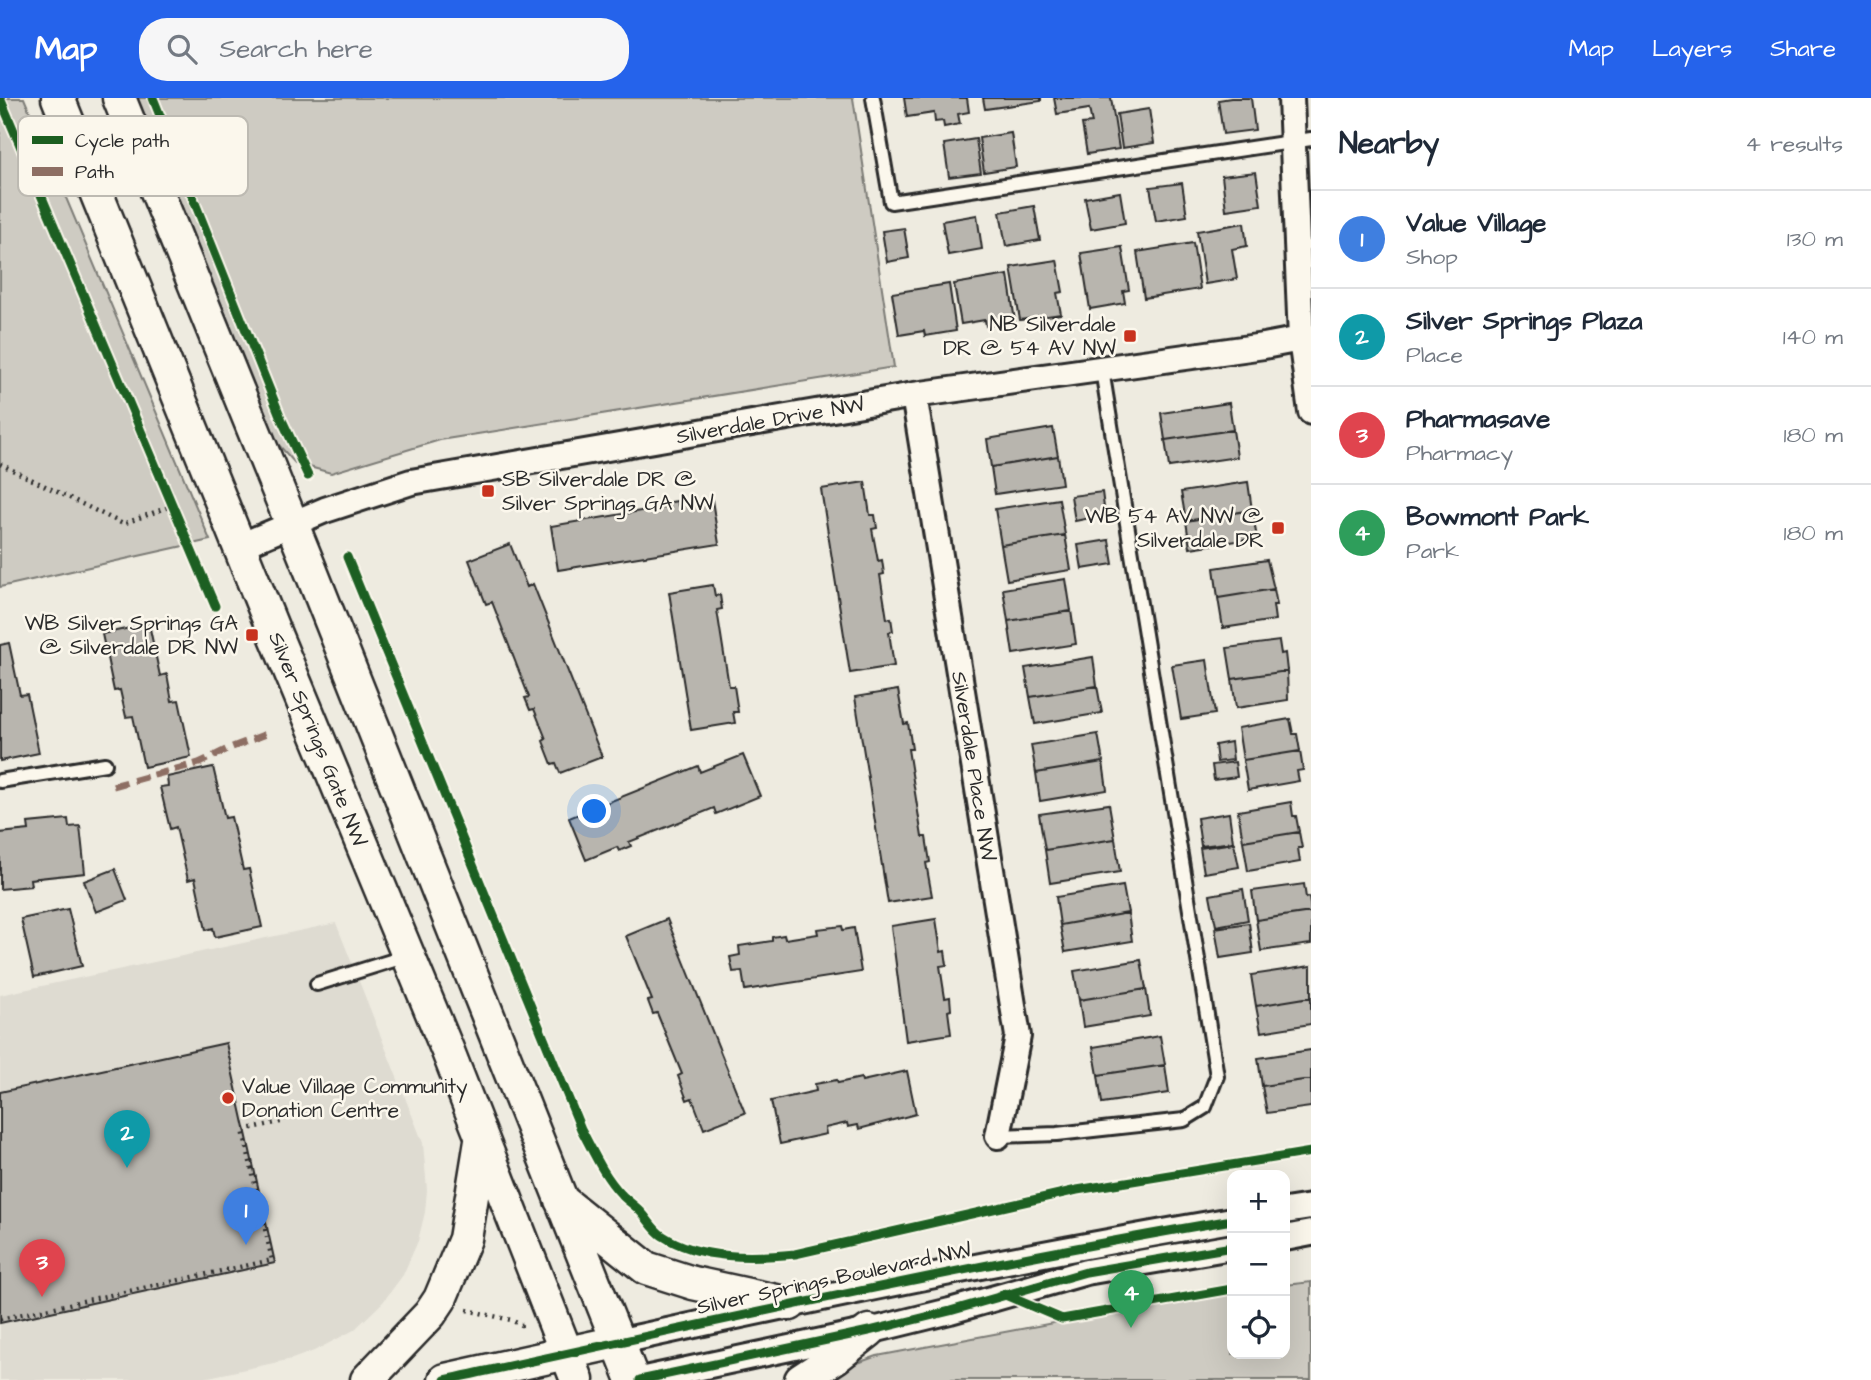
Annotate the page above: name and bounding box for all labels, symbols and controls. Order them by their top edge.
search box [139,18,629,81]
text: Map [35,26,97,72]
icon: search [163,30,201,68]
text: Search here [219,31,373,67]
text: Map [1569,32,1614,66]
text: Layers [1652,32,1732,66]
text: Share [1770,32,1836,66]
legend [18,116,248,196]
text: Nearby [1339,123,1439,165]
text: Cycle path [75,128,170,156]
text: 4 results [1745,128,1843,160]
text: Path [75,159,114,186]
text: Value Village [1406,205,1546,241]
text: 1 [1361,223,1363,255]
text: 130 m [1787,223,1843,255]
text: Shop [1406,241,1458,273]
text: Silver Springs Plaza [1406,303,1642,339]
place label: NB Silverdale DR @ 54 AV NW [943,310,1116,363]
text: 2 [1355,321,1369,353]
text: 140 m [1783,321,1843,353]
marker: NB Silverdale DR @ 54 AV NW [1122,328,1138,344]
text: Place [1406,339,1463,371]
street label: Silverdale Drive NW [674,390,867,451]
text: Pharmasave [1406,401,1550,437]
text: 3 [1356,419,1368,451]
text: 180 m [1784,419,1843,451]
text: Pharmacy [1406,437,1513,469]
place label: SB Silverdale DR @ Silver Springs GA NW [502,465,714,520]
marker: SB Silverdale DR @ Silver Springs GA NW [480,483,496,499]
text: Bowmont Park [1406,499,1589,535]
place label: WB 54 AV NW @ Silverdale DR [1085,502,1264,555]
text: 4 [1354,517,1370,549]
text: 180 m [1784,517,1843,549]
marker: WB 54 AV NW @ Silverdale DR [1270,520,1286,536]
text: Park [1406,535,1459,567]
place label: WB Silver Springs GA @ Silverdale DR NW [24,609,239,662]
marker: WB Silver Springs GA @ Silverdale DR NW [244,627,260,643]
street label: Silver Springs Gate NW [259,628,374,852]
street label: Silverdale Place NW [944,669,1003,863]
your location [577,794,611,828]
place label: Value Village Community Donation Centre [242,1072,468,1125]
marker: Value Village Community Donation Centre [220,1090,236,1106]
pin: 2 [104,1110,150,1168]
map controls [1227,1170,1290,1359]
button: + [1227,1170,1290,1233]
pin: 1 [223,1187,269,1245]
button: − [1227,1233,1290,1296]
street label: Silver Springs Boulevard NW [694,1235,975,1324]
pin: 3 [19,1239,65,1297]
pin: 4 [1108,1270,1154,1328]
button: locate [1227,1296,1290,1359]

